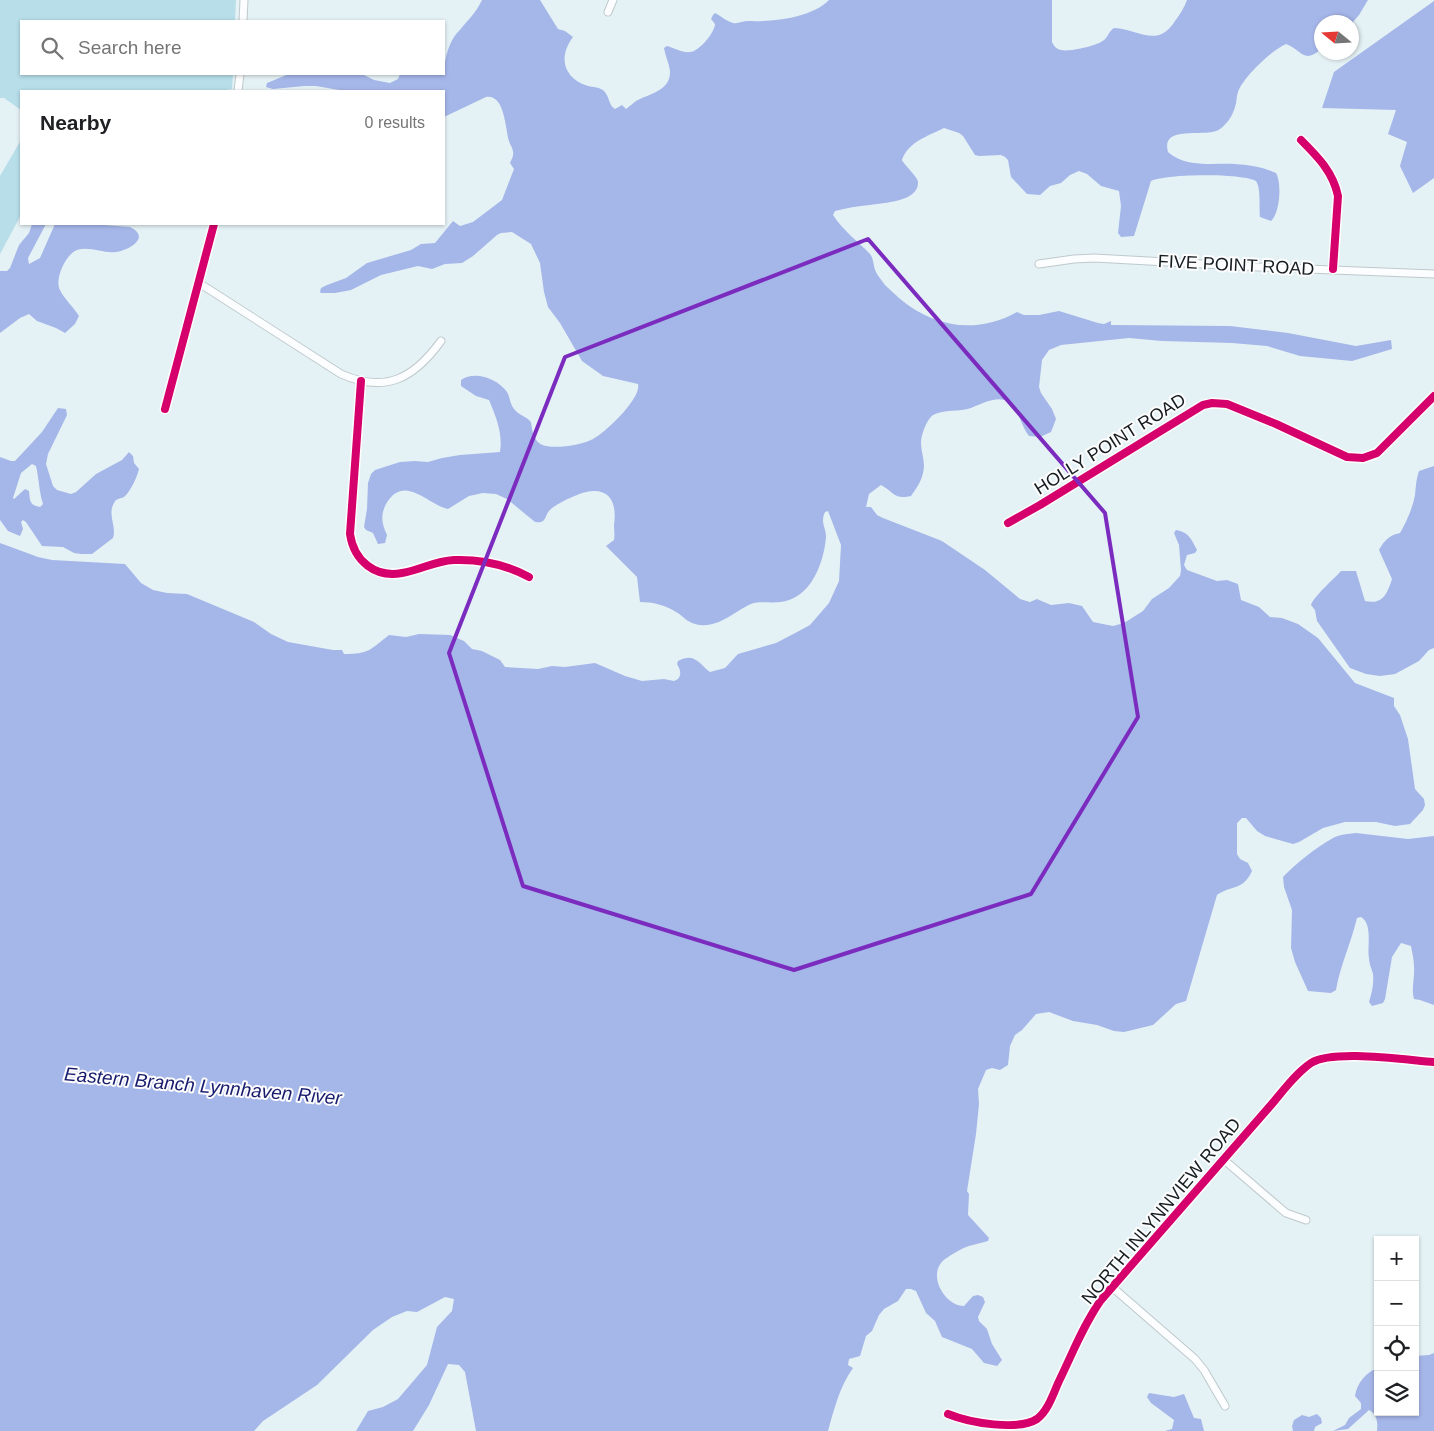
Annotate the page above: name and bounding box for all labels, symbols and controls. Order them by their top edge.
north arrow [1314,15,1359,60]
search box [20,20,445,75]
icon: search [38,34,66,62]
text: Search here [78,37,182,58]
text: Nearby [40,111,111,134]
text: 0 results [365,114,425,131]
street label: FIVE POINT ROAD [1157,251,1315,279]
street label: HOLLY POINT ROAD [1031,389,1189,499]
water label: Eastern Branch Lynnhaven River [63,1063,343,1109]
street label: NORTH INLYNNVIEW ROAD [1077,1114,1245,1308]
map controls [1374,1236,1419,1416]
button: + [1374,1236,1419,1281]
button: − [1374,1281,1419,1326]
button: locate [1374,1326,1419,1371]
button: layers [1374,1371,1419,1416]

